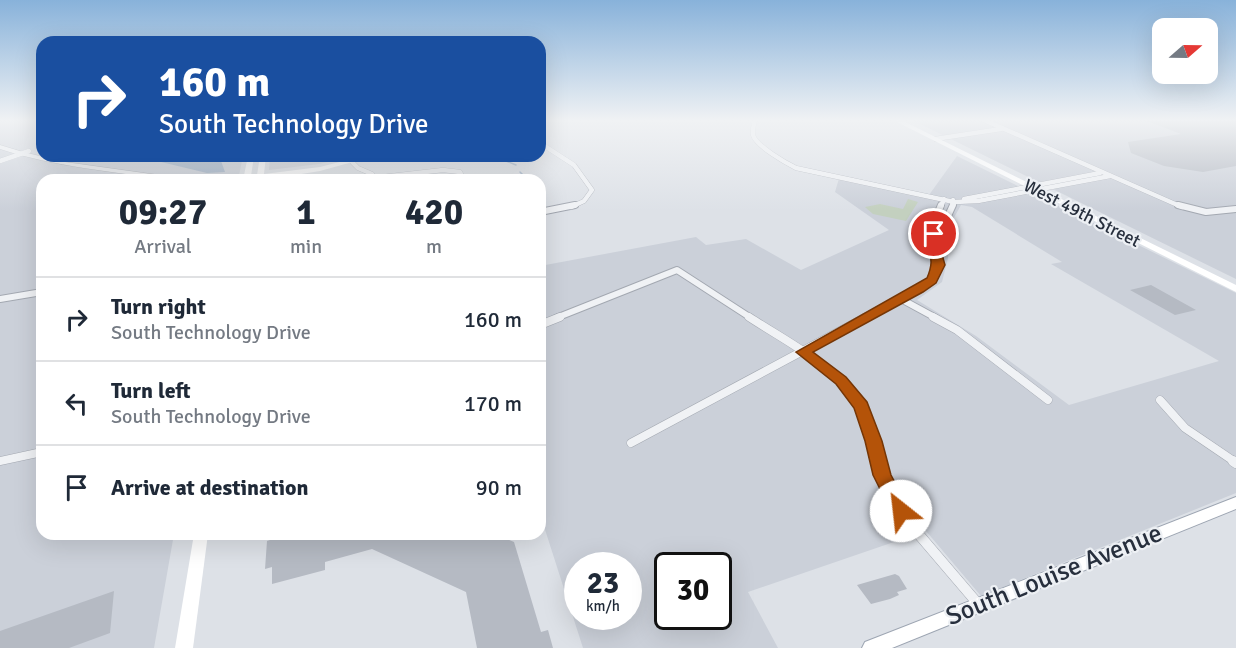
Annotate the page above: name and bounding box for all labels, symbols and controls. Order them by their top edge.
north arrow [1152,18,1218,84]
map controls [1152,18,1218,84]
text: 160 m [159,57,270,108]
icon: right [60,60,138,138]
text: South Technology Drive [159,108,429,141]
street label: West 49th Street [1020,174,1144,252]
text: 09:27 [119,190,207,235]
text: 1 [296,190,316,235]
text: 420 [405,190,463,235]
pin [908,208,959,259]
icon: arrive [917,217,950,250]
text: Arrival [134,234,192,259]
text: min [290,234,322,259]
text: m [426,234,442,259]
text: Turn right [111,293,206,320]
icon: right [60,303,93,336]
text: 160 m [464,306,522,333]
text: South Technology Drive [111,320,311,345]
text: Turn left [111,377,191,404]
icon: left [60,387,93,420]
text: 170 m [464,390,522,417]
text: South Technology Drive [111,404,311,429]
icon: arrive [60,471,93,504]
text: Arrive at destination [111,474,308,501]
text: 90 m [476,474,522,501]
position arrow [869,479,933,543]
street label: South Louise Avenue [941,517,1167,633]
speed limit sign: 30 [654,552,732,630]
text: 23 [587,565,619,602]
text: km/h [586,597,620,615]

